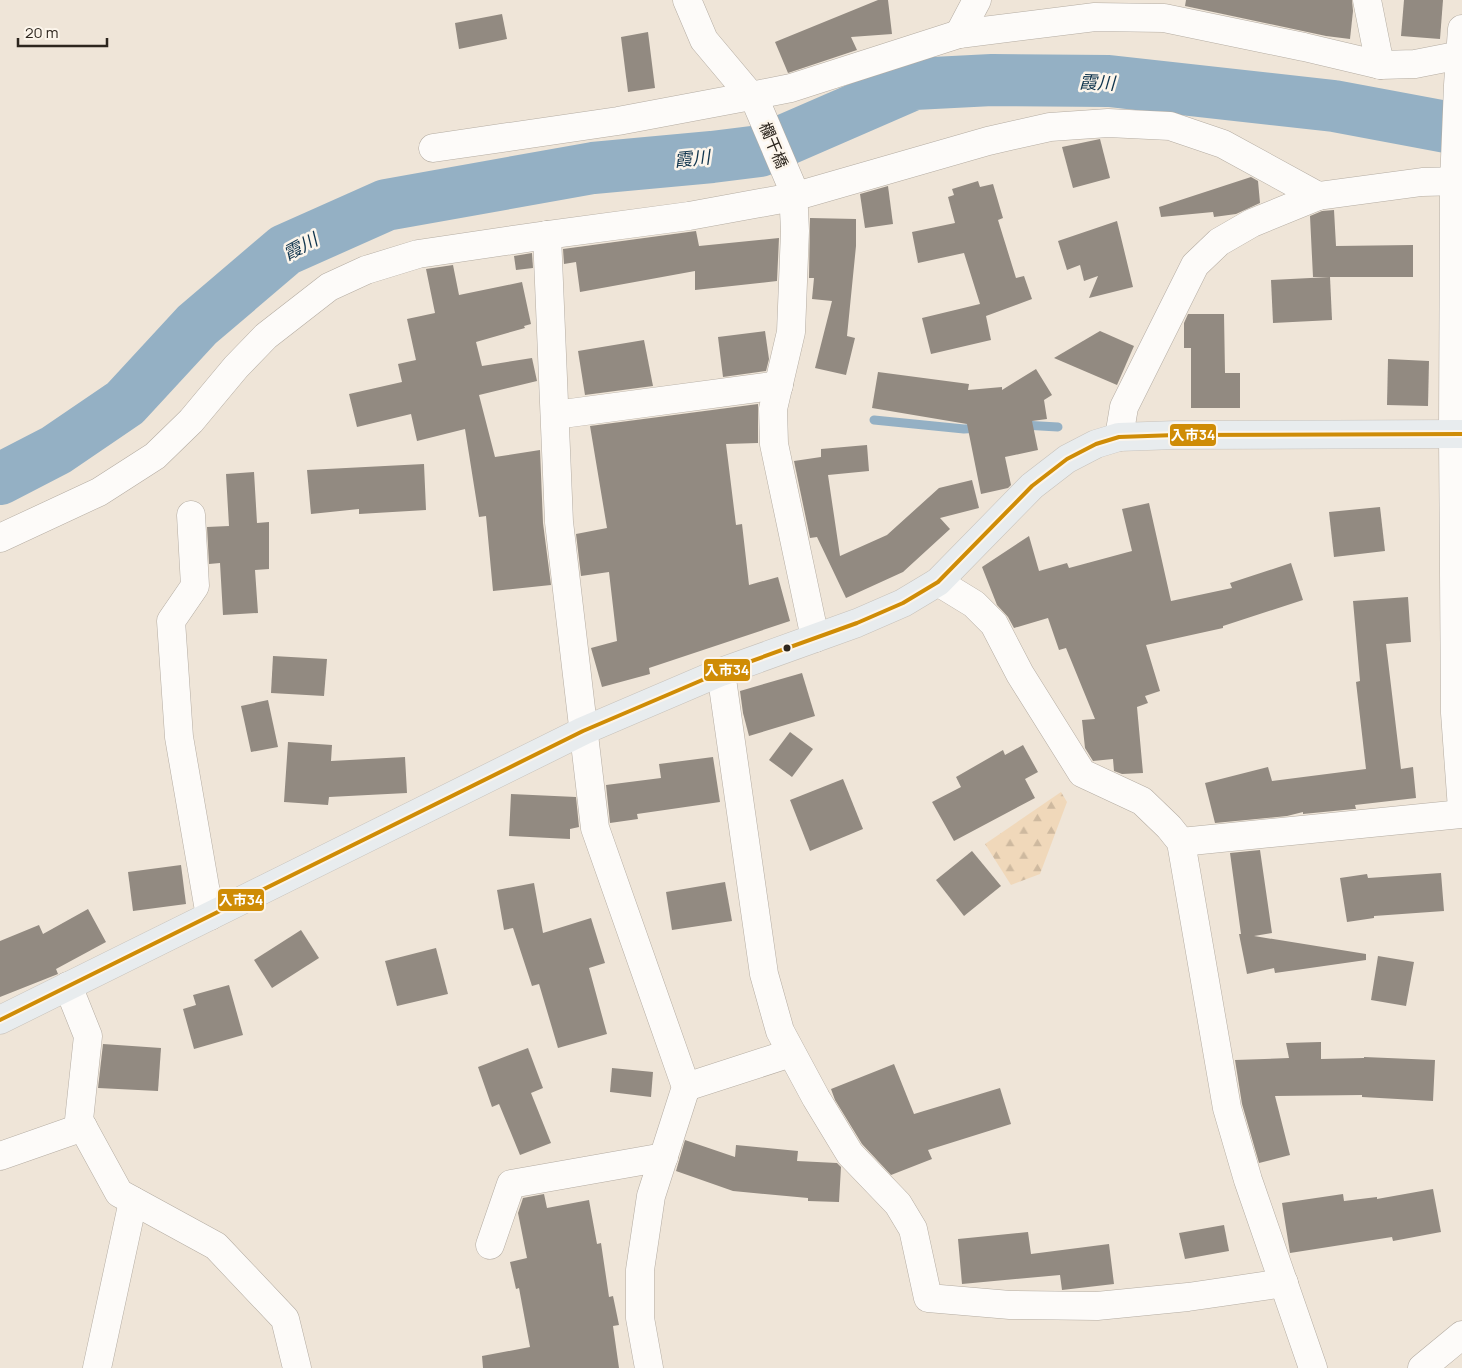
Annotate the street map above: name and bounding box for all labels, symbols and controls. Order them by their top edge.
scale bar [18,15,106,47]
text: 20 m [25,22,58,43]
water label: 霞川 [1079,69,1117,95]
street label: 欄干橋 [754,119,794,171]
water label: 霞川 [673,144,713,172]
water label: 霞川 [278,226,323,265]
line badge: 入市34 [1169,423,1217,447]
text: 入市34 [1171,425,1215,444]
unlabelled marker [782,643,792,653]
line badge: 入市34 [703,658,751,682]
text: 入市34 [705,660,749,679]
line badge: 入市34 [217,888,265,912]
text: 入市34 [219,890,263,909]

